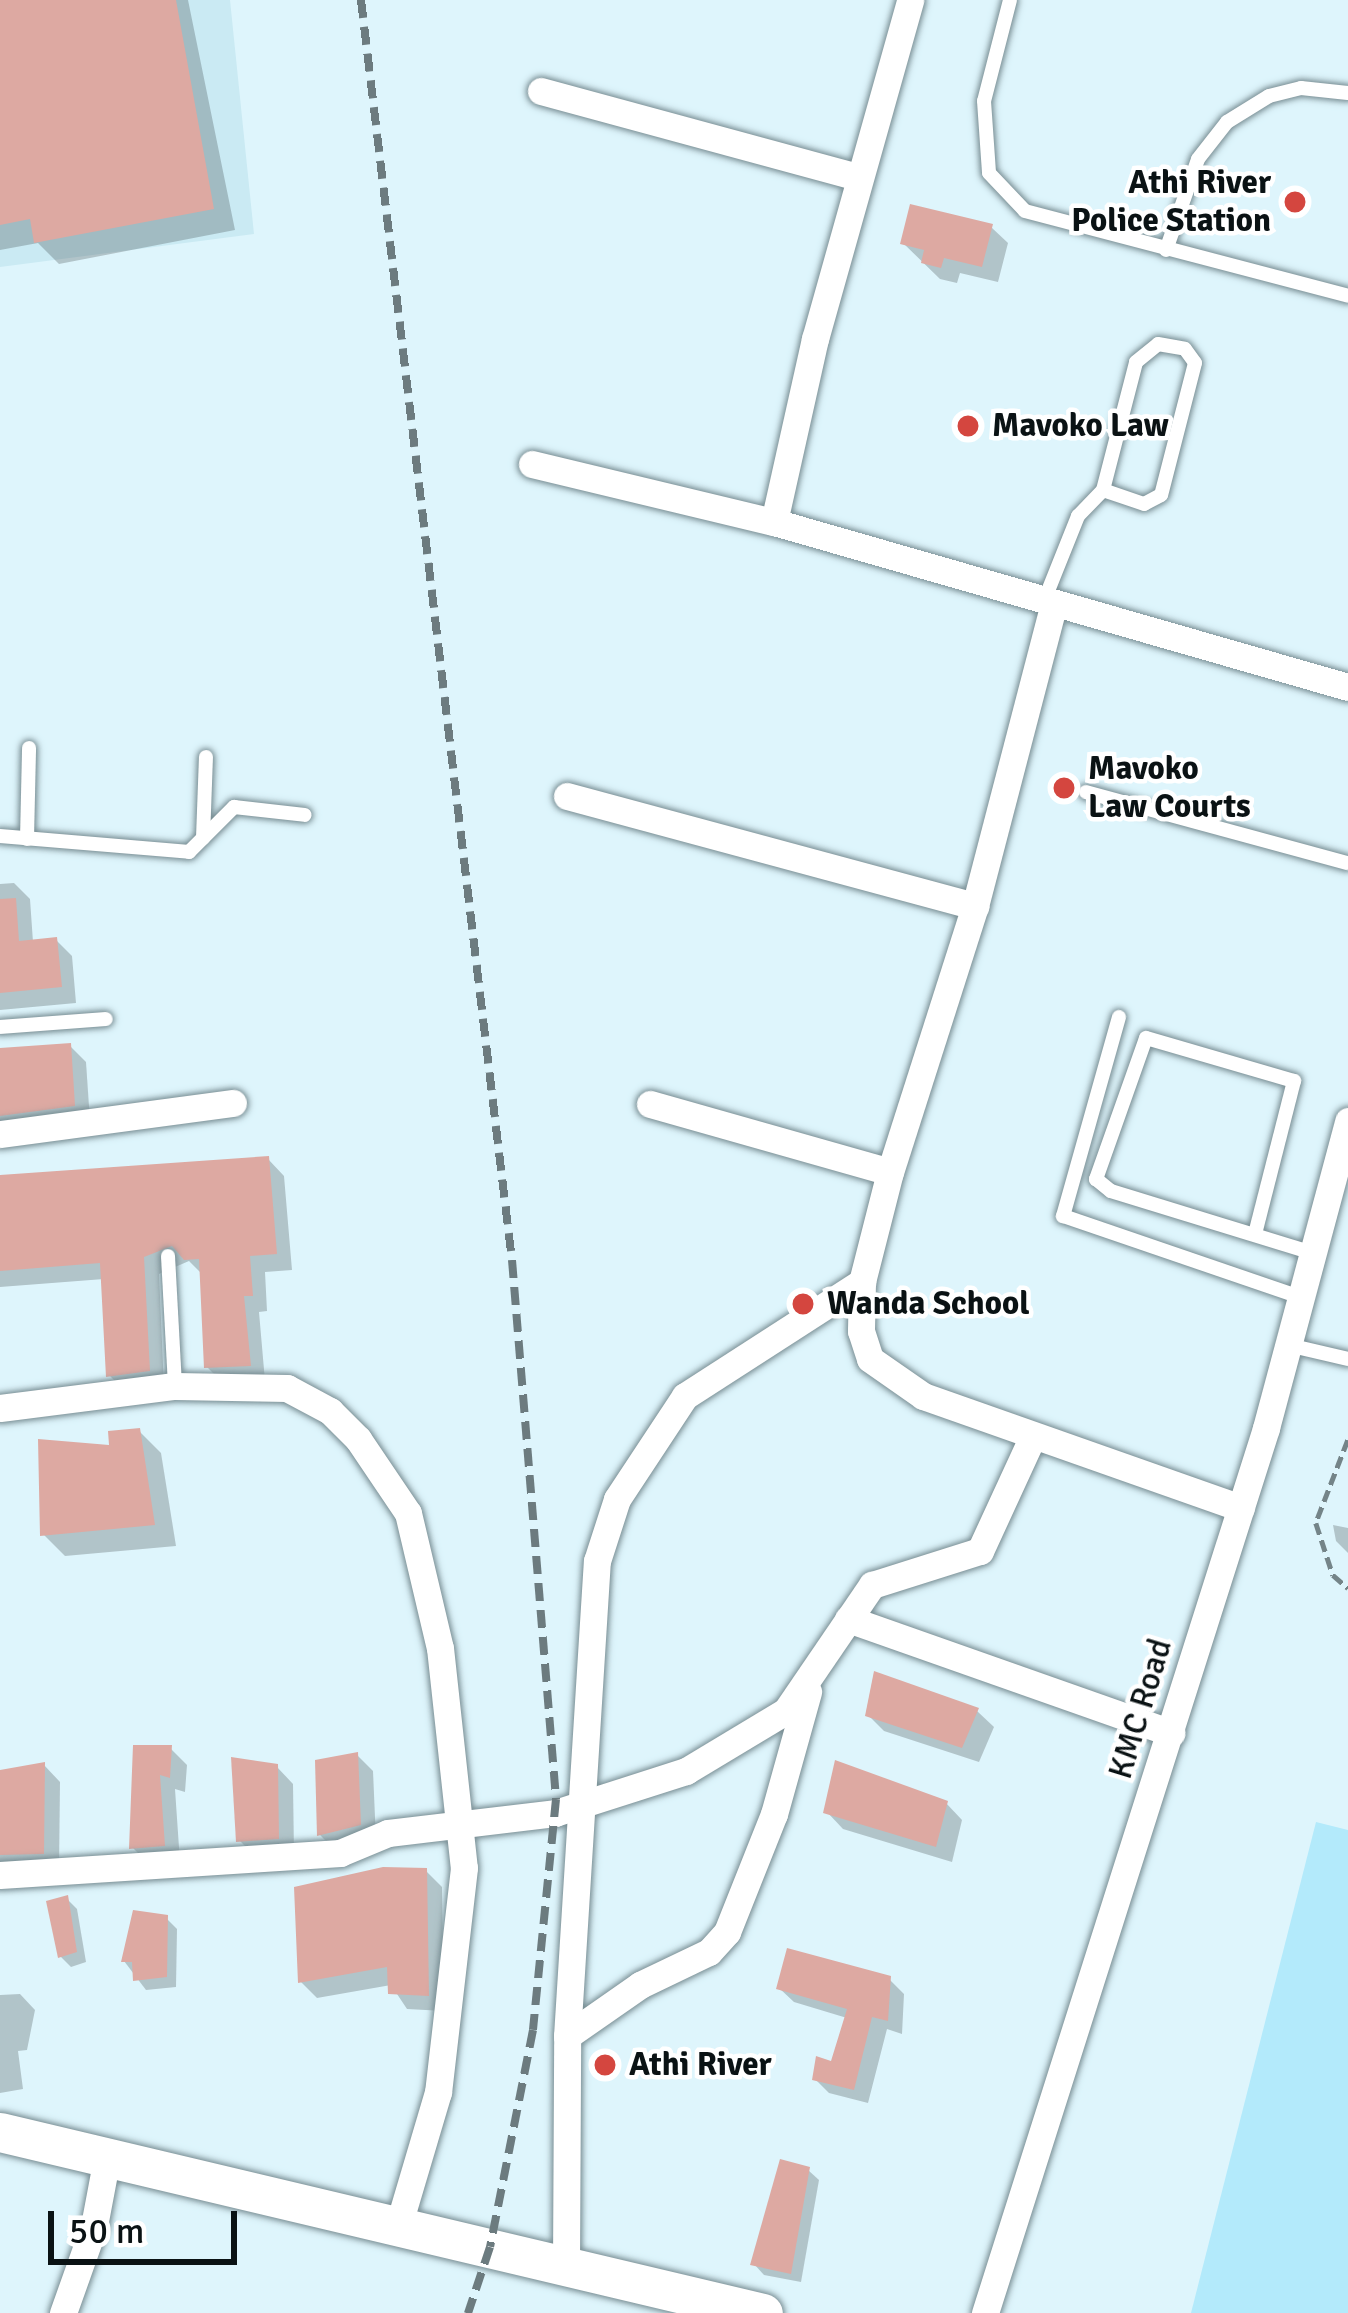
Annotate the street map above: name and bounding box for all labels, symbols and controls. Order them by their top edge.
place label: Athi River Police Station [1071,163,1271,241]
marker: Athi River Police Station [1282,189,1308,215]
place label: Mavoko Law [992,406,1169,446]
marker: Mavoko Law [955,413,981,439]
place label: Mavoko Law Courts [1088,749,1251,827]
marker: Mavoko Law Courts [1051,775,1077,801]
place label: Wanda School [827,1284,1029,1324]
marker: Wanda School [790,1291,816,1317]
street label: KMC Road [1101,1634,1181,1784]
place label: Athi River [629,2045,772,2085]
marker: Athi River [592,2052,618,2078]
scale bar [54,2187,243,2261]
text: 50 m [69,2209,145,2254]

